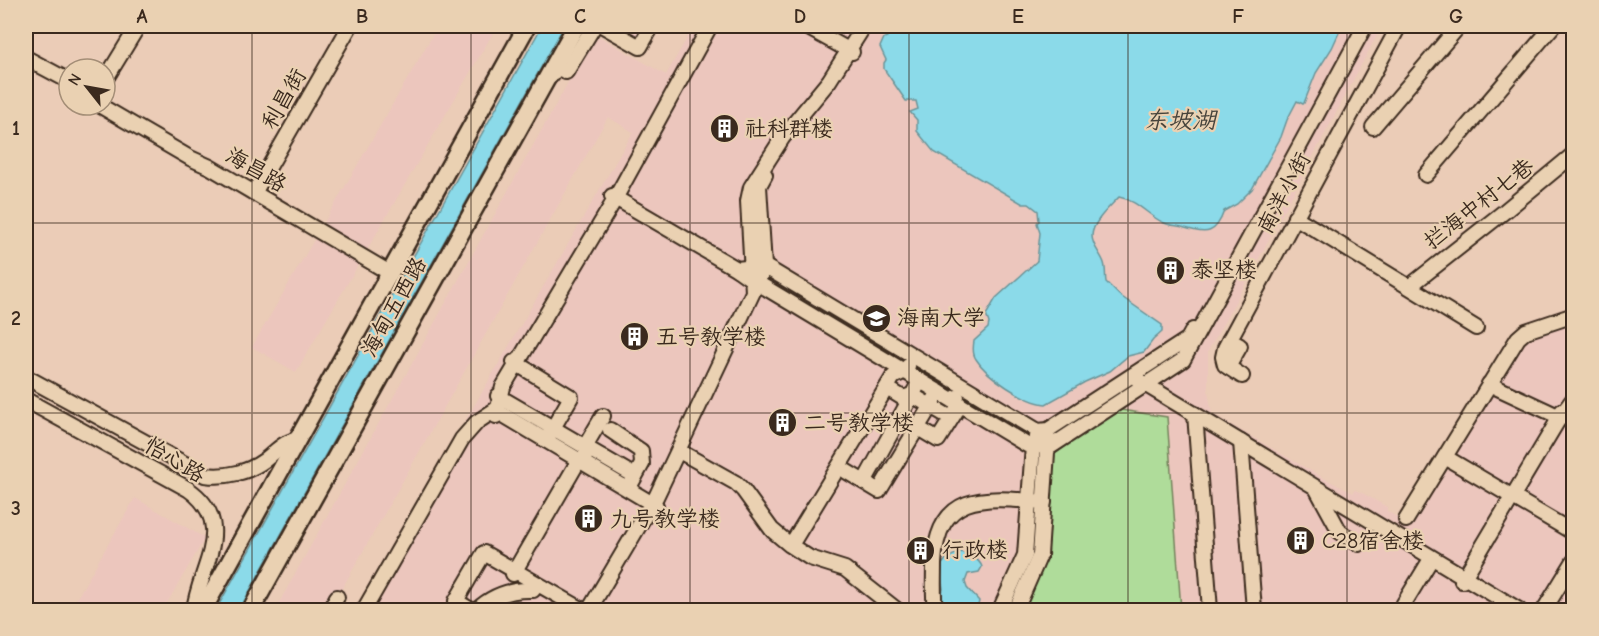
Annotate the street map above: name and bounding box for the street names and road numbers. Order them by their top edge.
street label: 利昌街 [256,64,312,134]
street label: 海昌路 [221,142,291,198]
street label: 南洋小街 [1252,148,1316,238]
street label: 拦海中村七巷 [1419,153,1539,255]
street label: 海甸五西路 [356,253,432,361]
street label: 怡心路 [140,432,210,488]

